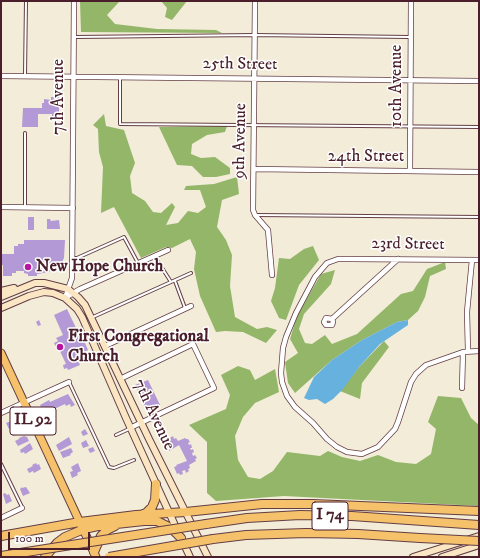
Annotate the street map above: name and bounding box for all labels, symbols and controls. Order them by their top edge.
street label: 10th Avenue [387,45,407,127]
street label: 25th Street [202,54,278,76]
street label: 7th Avenue [49,59,69,135]
street label: 9th Avenue [230,103,252,179]
street label: 24th Street [328,147,404,167]
street label: 23rd Street [371,234,445,256]
place label: New Hope Church [36,257,163,277]
marker: New Hope Church [23,262,33,272]
place label: First Congregational Church [68,327,209,367]
marker: First Congregational Church [55,342,65,352]
street label: 7th Avenue [128,376,178,454]
road number: IL 92 [10,407,56,435]
road number: I 74 [312,502,348,530]
scale bar [10,524,92,550]
text: 100 m [15,531,44,546]

